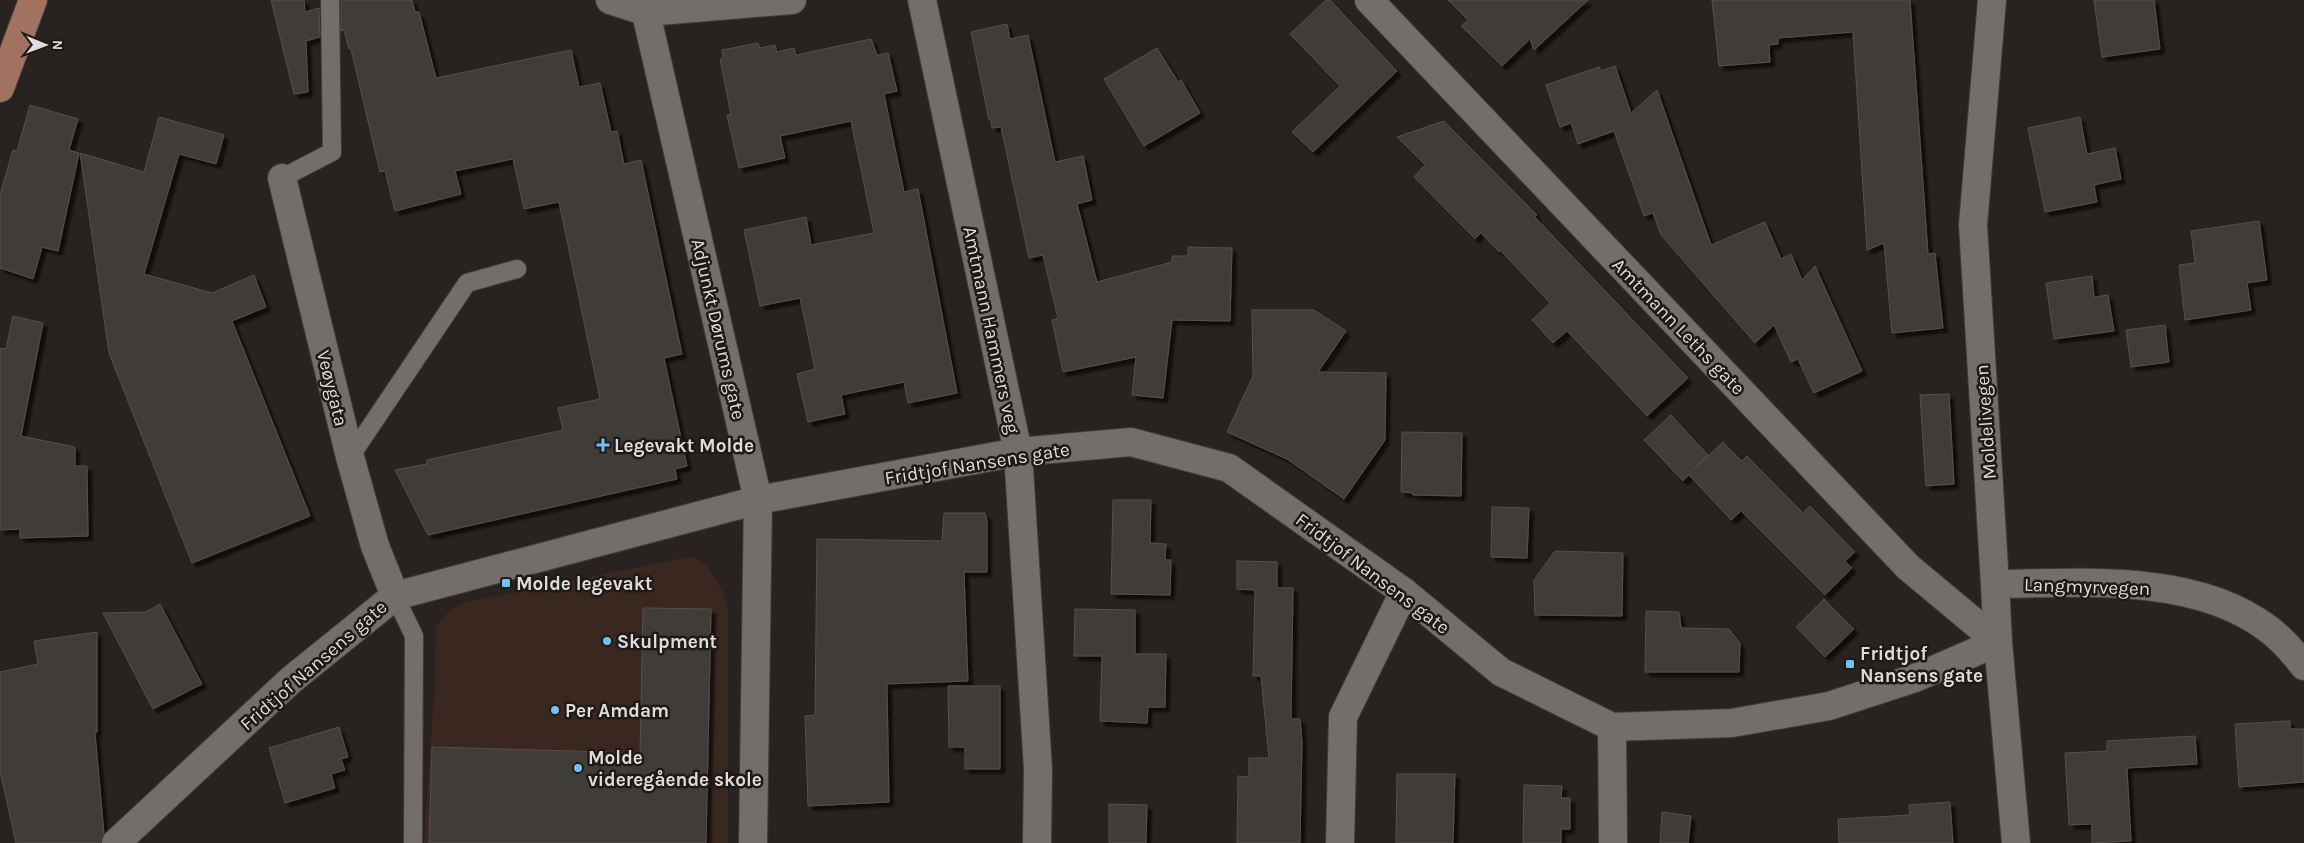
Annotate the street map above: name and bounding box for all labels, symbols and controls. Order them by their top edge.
north arrow [20,20,70,70]
text: N [49,40,66,50]
street label: Amtmann Hammers veg [958,225,1024,436]
street label: Adjunkt Dørums gate [686,237,750,422]
street label: Amtmann Leths gate [1607,254,1749,400]
street label: Veøygata [312,348,352,429]
street label: Moldelivegen [1971,364,2001,480]
place label: Legevakt Molde [614,435,754,457]
marker: Legevakt Molde [596,438,610,452]
street label: Fridtjof Nansens gate [883,438,1071,489]
street label: Fridtjof Nansens gate [1291,509,1454,639]
place label: Molde legevakt [516,573,652,595]
street label: Langmyrvegen [2023,574,2150,600]
marker: Molde legevakt [500,577,512,589]
street label: Fridtjof Nansens gate [236,596,391,735]
place label: Skulpment [617,631,717,653]
marker: Skulpment [601,635,613,647]
place label: Fridtjof Nansens gate [1860,643,1983,687]
marker: Fridtjof Nansens gate [1844,658,1856,670]
place label: Per Amdam [565,700,669,722]
marker: Per Amdam [549,704,561,716]
place label: Molde videregående skole [588,747,762,791]
marker: Molde videregående skole [572,762,584,774]

